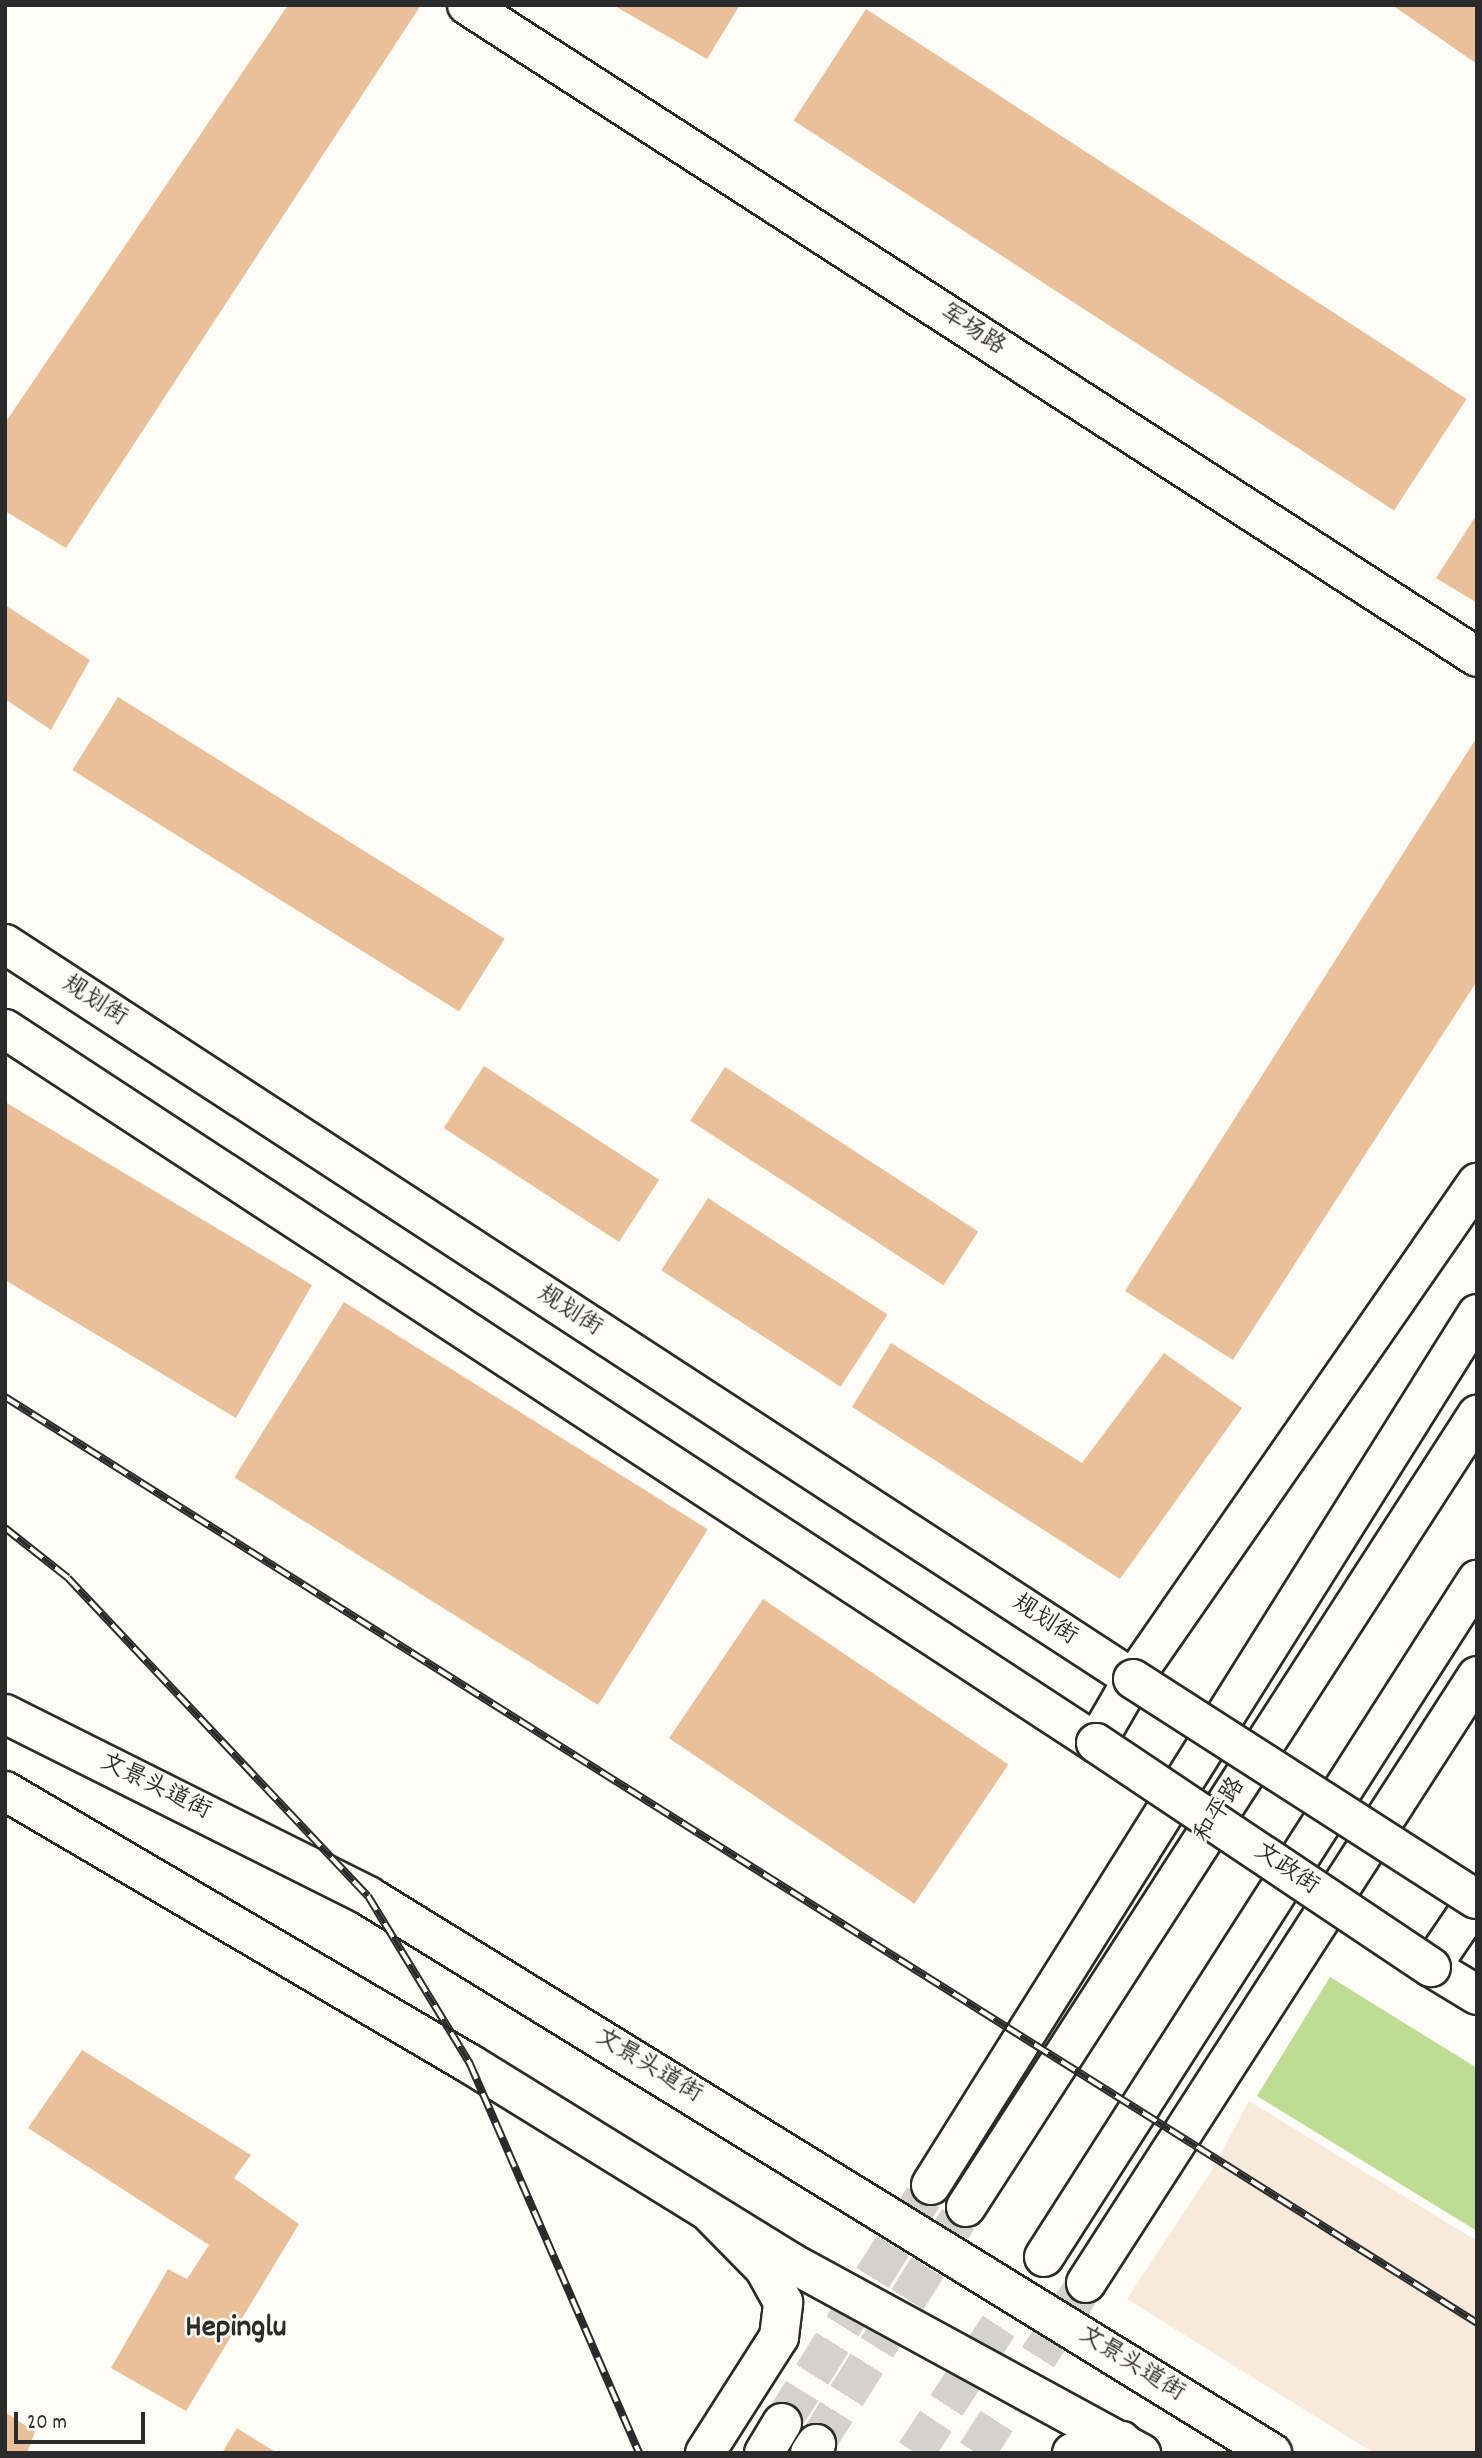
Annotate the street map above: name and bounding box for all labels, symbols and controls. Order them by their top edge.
street label: 军场路 [934,299,1010,363]
street label: 规划街 [56,970,132,1034]
street label: 规划街 [531,1280,607,1344]
street label: 规划街 [1006,1589,1082,1653]
street label: 文景头道街 [95,1749,215,1827]
street label: 和平路 [1189,1773,1253,1849]
street label: 文政街 [1248,1838,1324,1902]
street label: 文景头道街 [589,2024,707,2110]
district label: Hepinglu [185,2310,287,2348]
street label: 文景头道街 [1072,2321,1190,2409]
scale bar [18,2398,149,2442]
text: 20 m [27,2409,67,2439]

